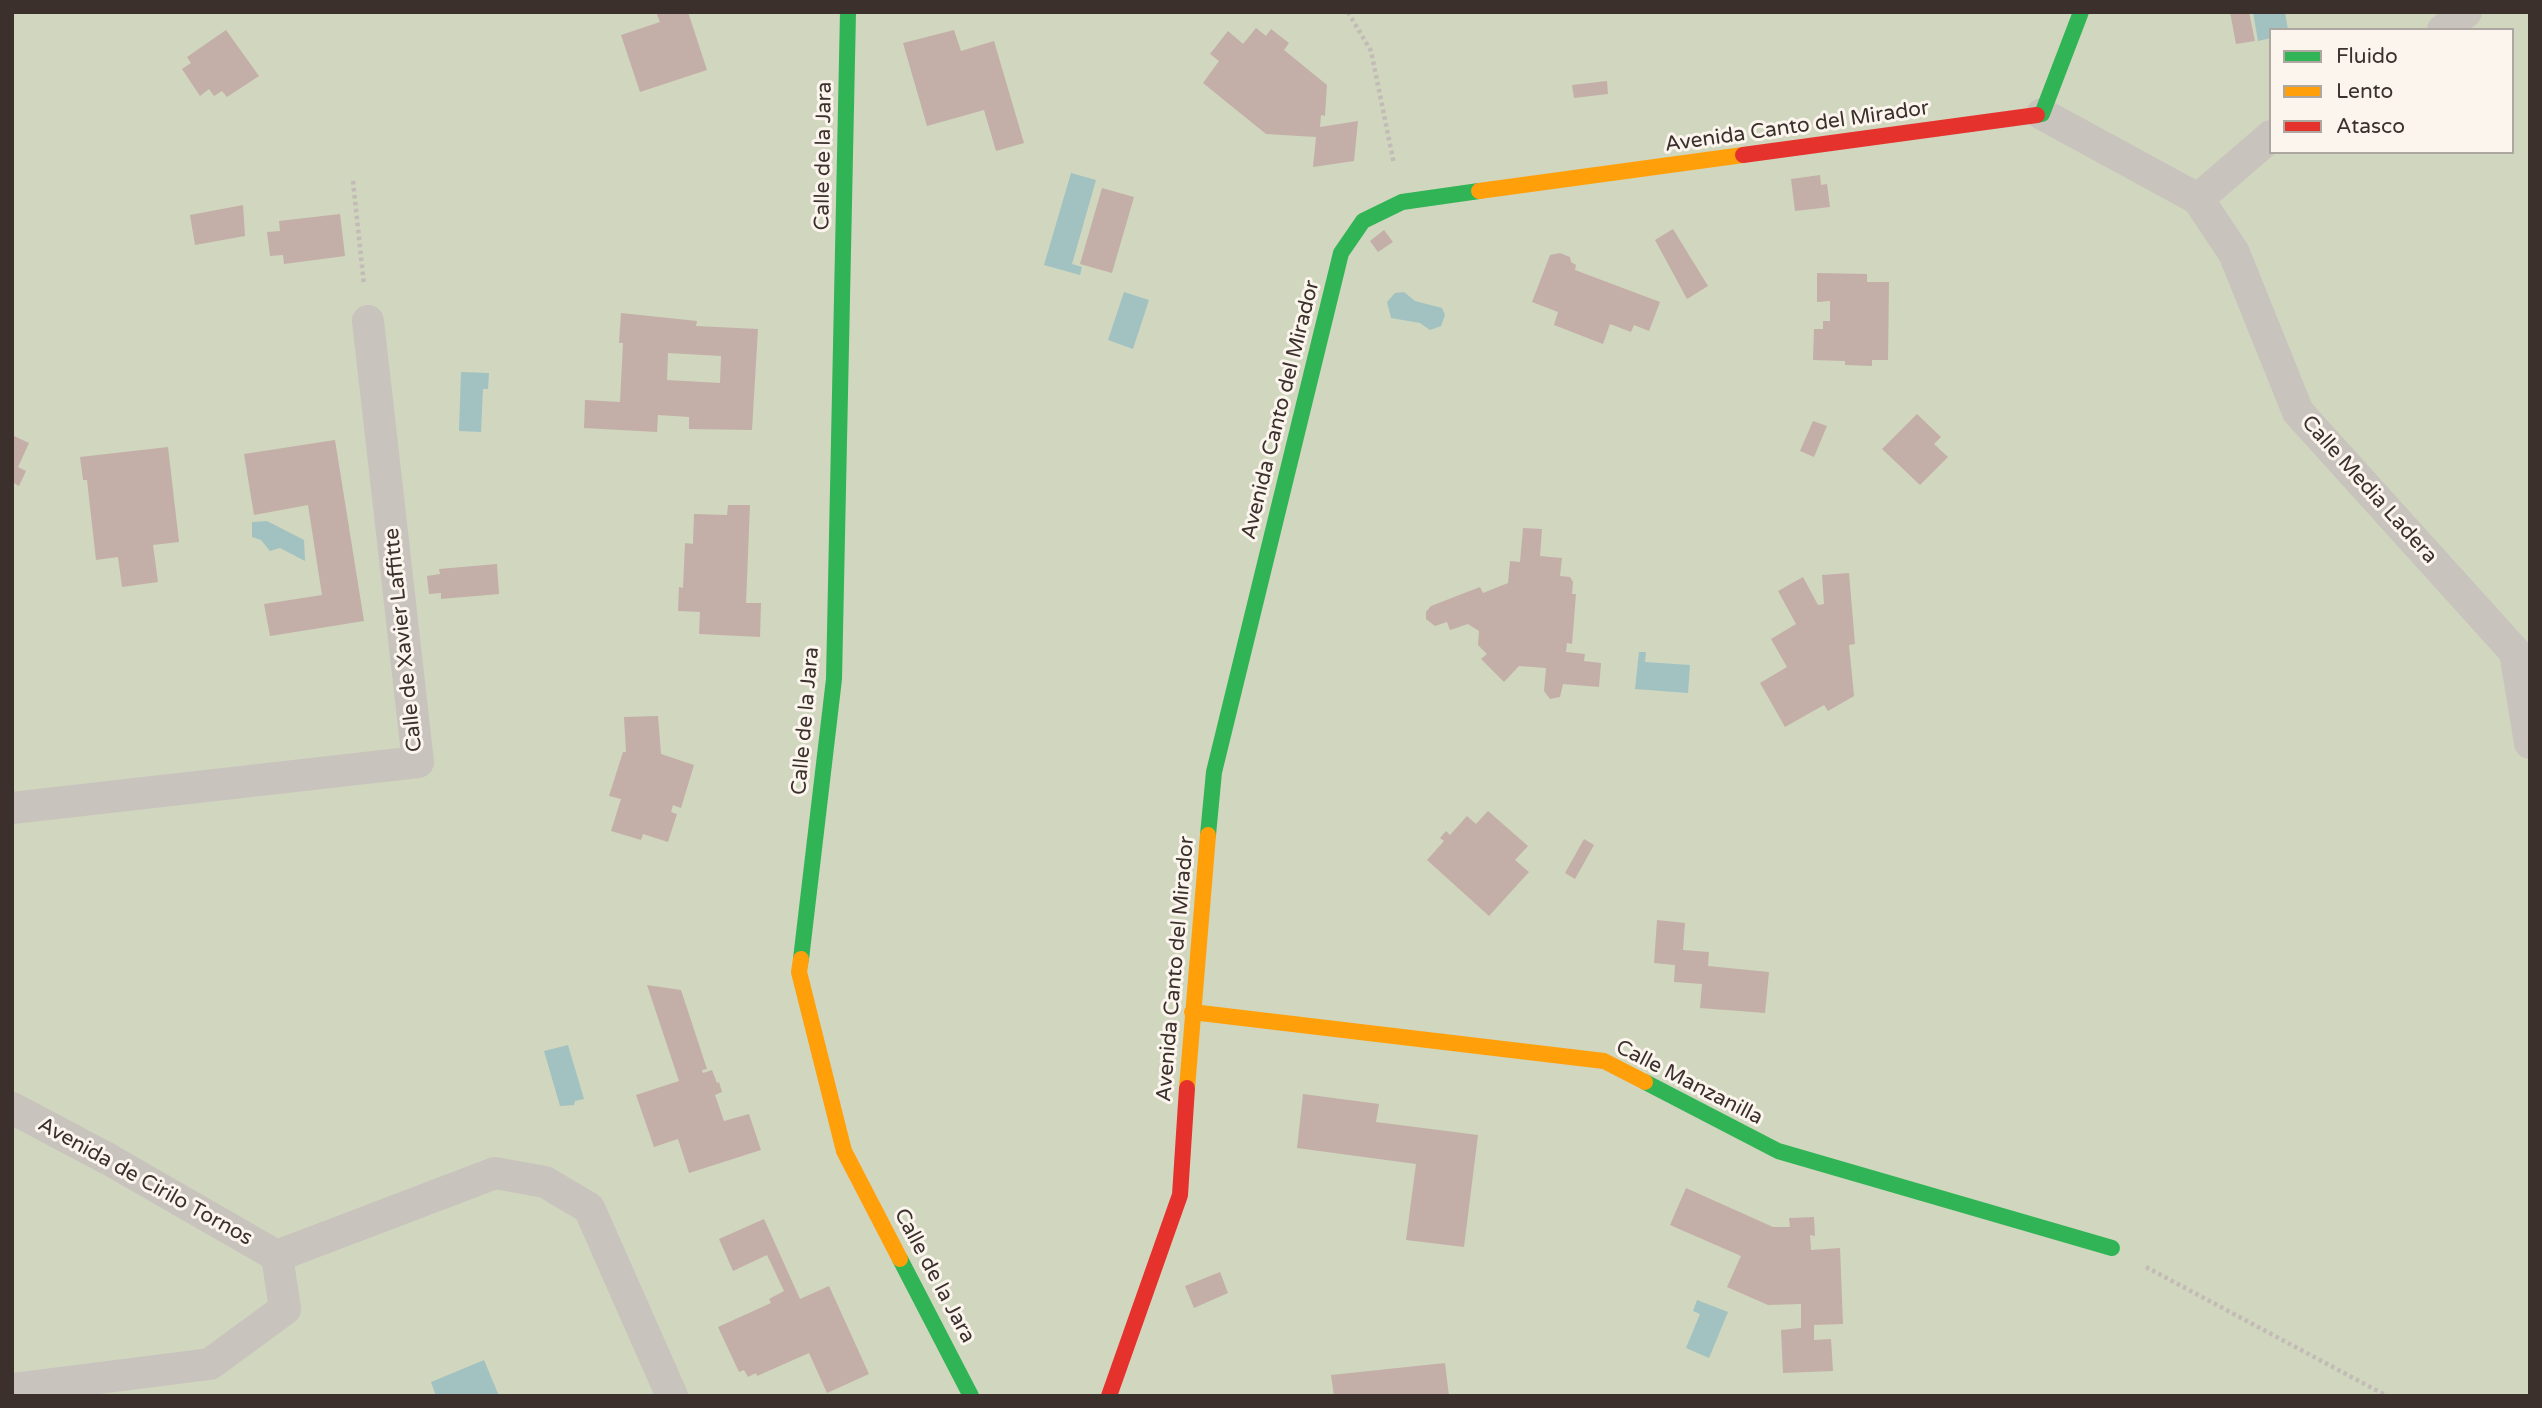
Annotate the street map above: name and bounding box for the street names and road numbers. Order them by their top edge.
street label: Calle de la Jara [810,81,838,231]
street label: Avenida Canto del Mirador [1663,96,1931,158]
street label: Avenida Canto del Mirador [1237,278,1325,542]
street label: Calle Media Ladera [2296,411,2442,569]
street label: Calle de Xavier Laffitte [380,527,428,753]
street label: Calle de la Jara [787,646,825,796]
street label: Avenida Canto del Mirador [1152,835,1200,1103]
street label: Calle Manzanilla [1611,1035,1767,1131]
street label: Avenida de Cirilo Tornos [33,1112,257,1252]
street label: Calle de la Jara [888,1204,980,1348]

